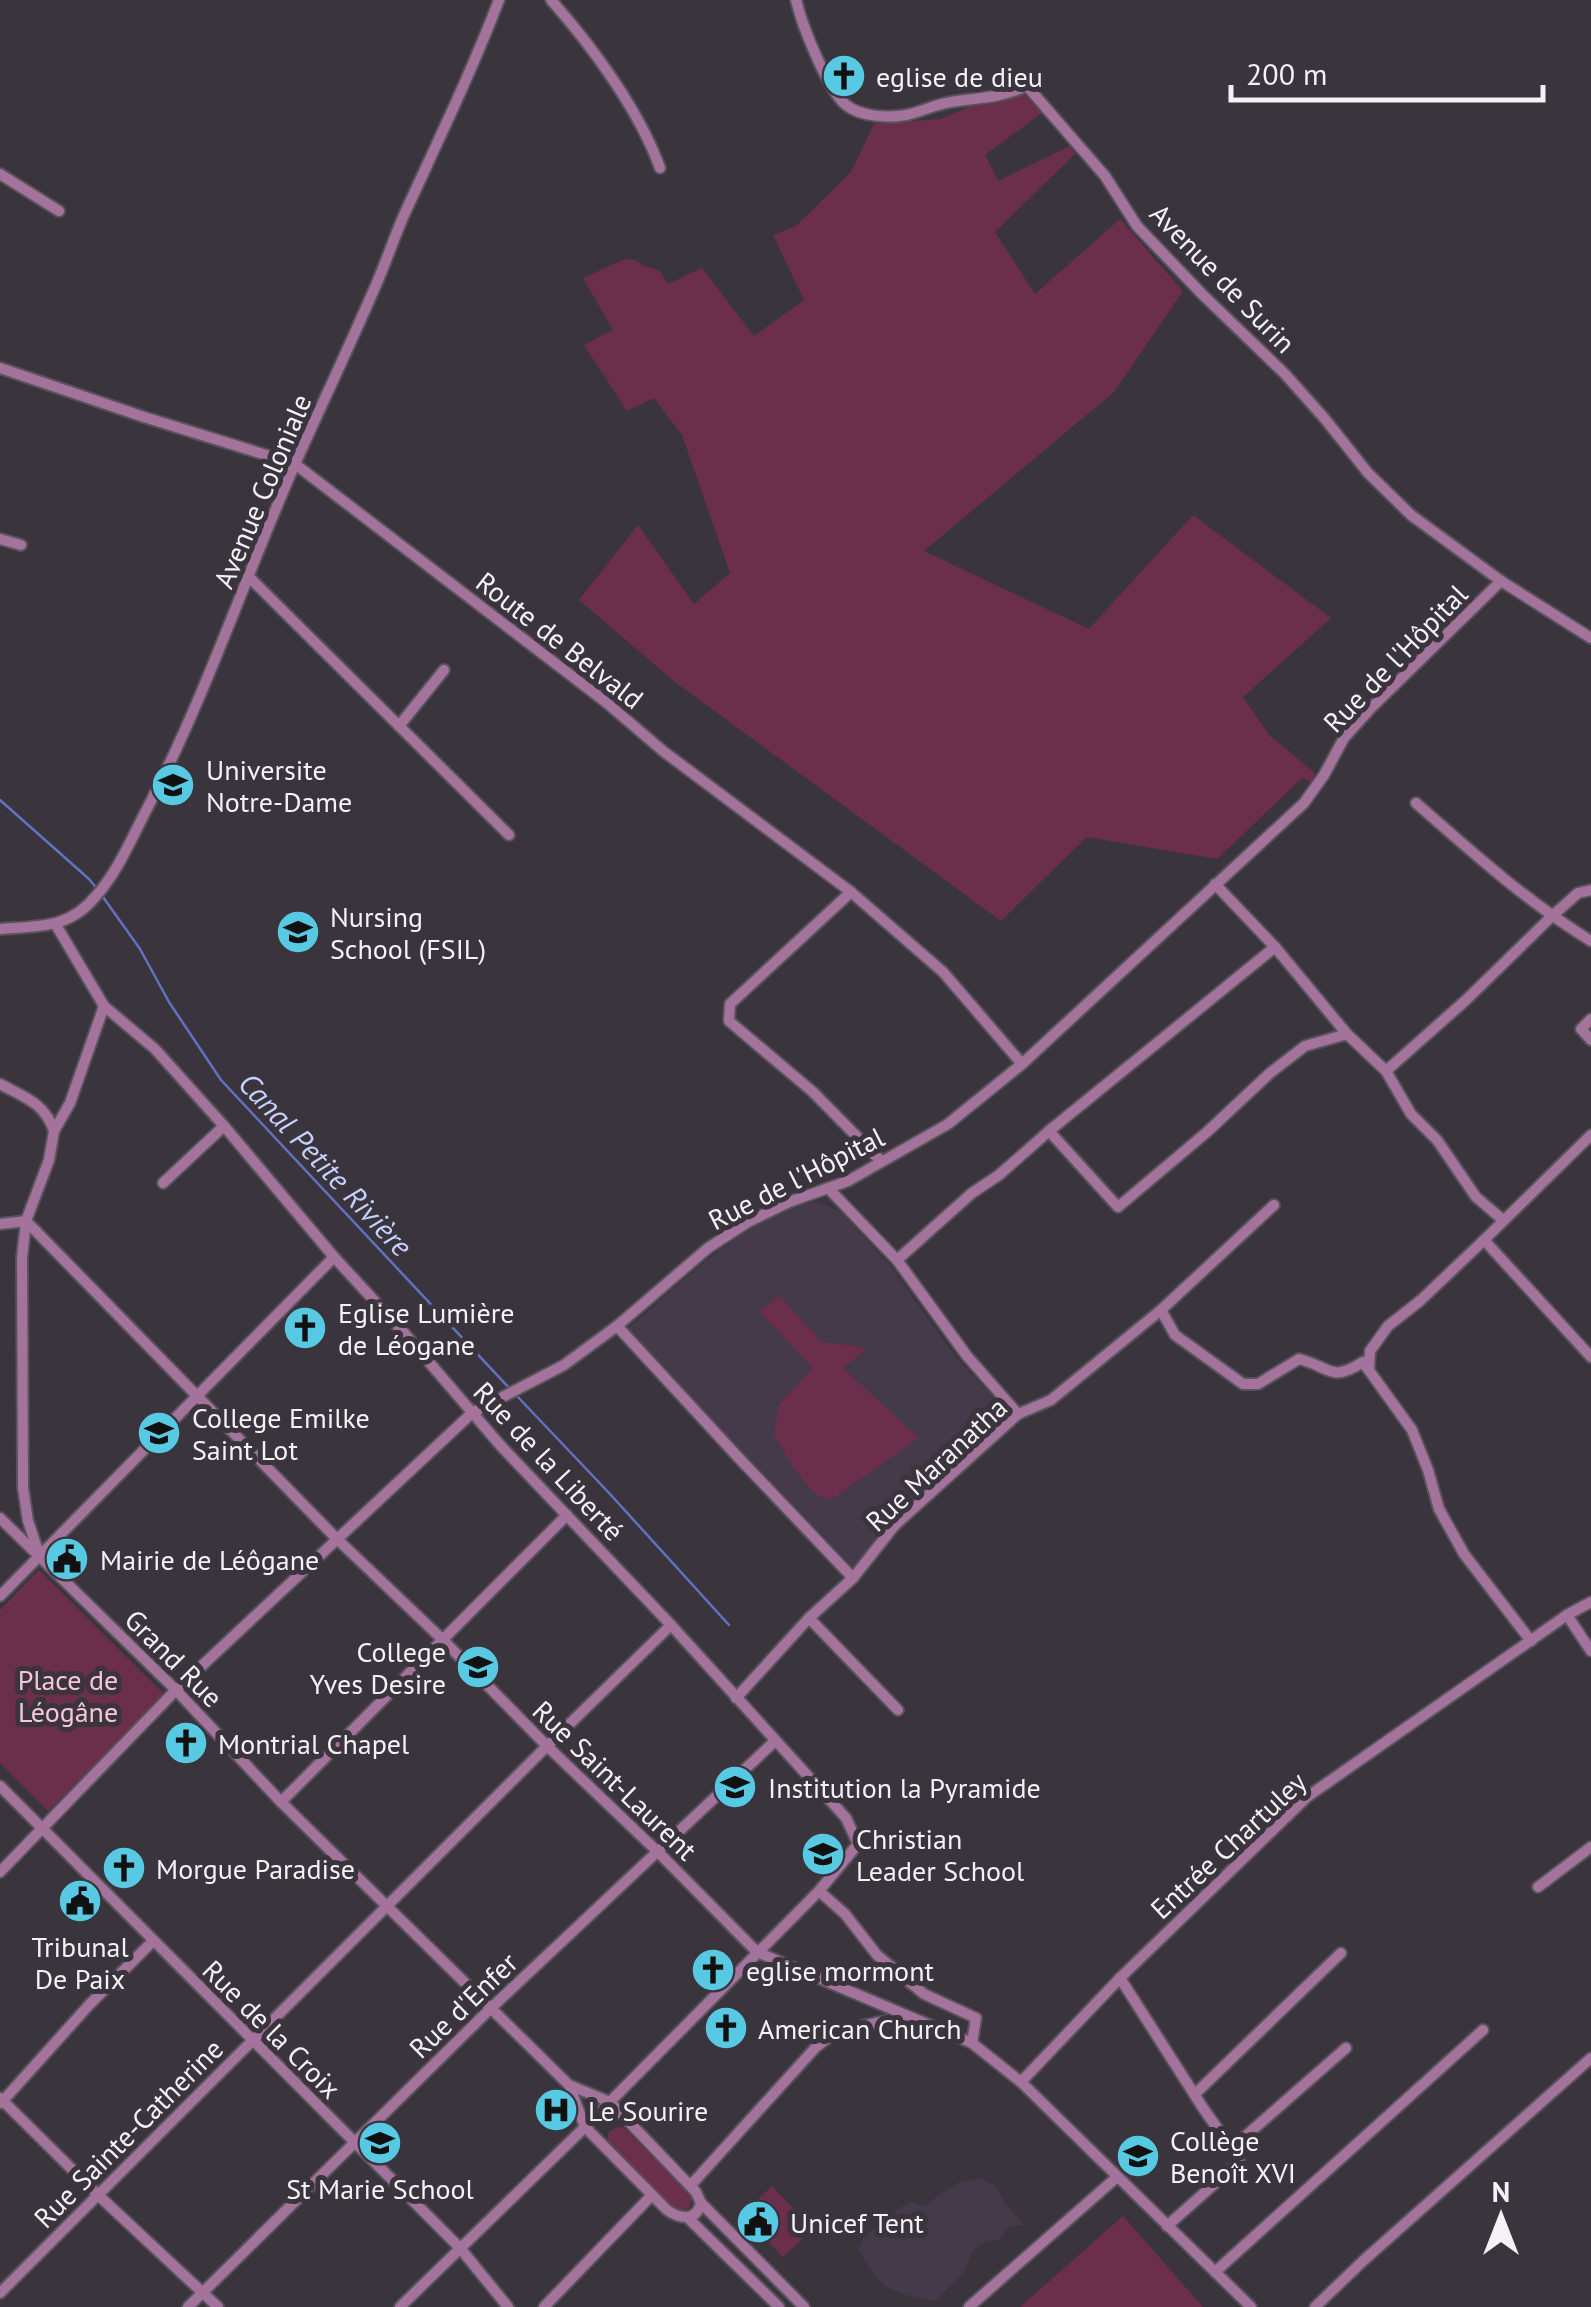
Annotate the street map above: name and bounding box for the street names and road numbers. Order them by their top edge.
street label: Avenue de Surin [1142,195,1304,361]
street label: Avenue Coloniale [204,388,320,594]
street label: Route de Belvald [469,563,651,717]
street label: Rue de l'Hôpital [1315,576,1475,740]
street label: Rue de l'Hôpital [702,1118,890,1238]
street label: Rue de la Liberté [466,1374,632,1548]
street label: Rue Maranatha [857,1389,1015,1539]
street label: Grand Rue [117,1601,231,1715]
street label: Rue Saint-Laurent [525,1692,705,1868]
street label: Entrée Chartuley [1142,1763,1314,1927]
street label: Rue d'Enfer [401,1944,525,2066]
street label: Rue de la Croix [195,1952,349,2106]
street label: Rue Sainte-Catherine [25,2030,231,2236]

